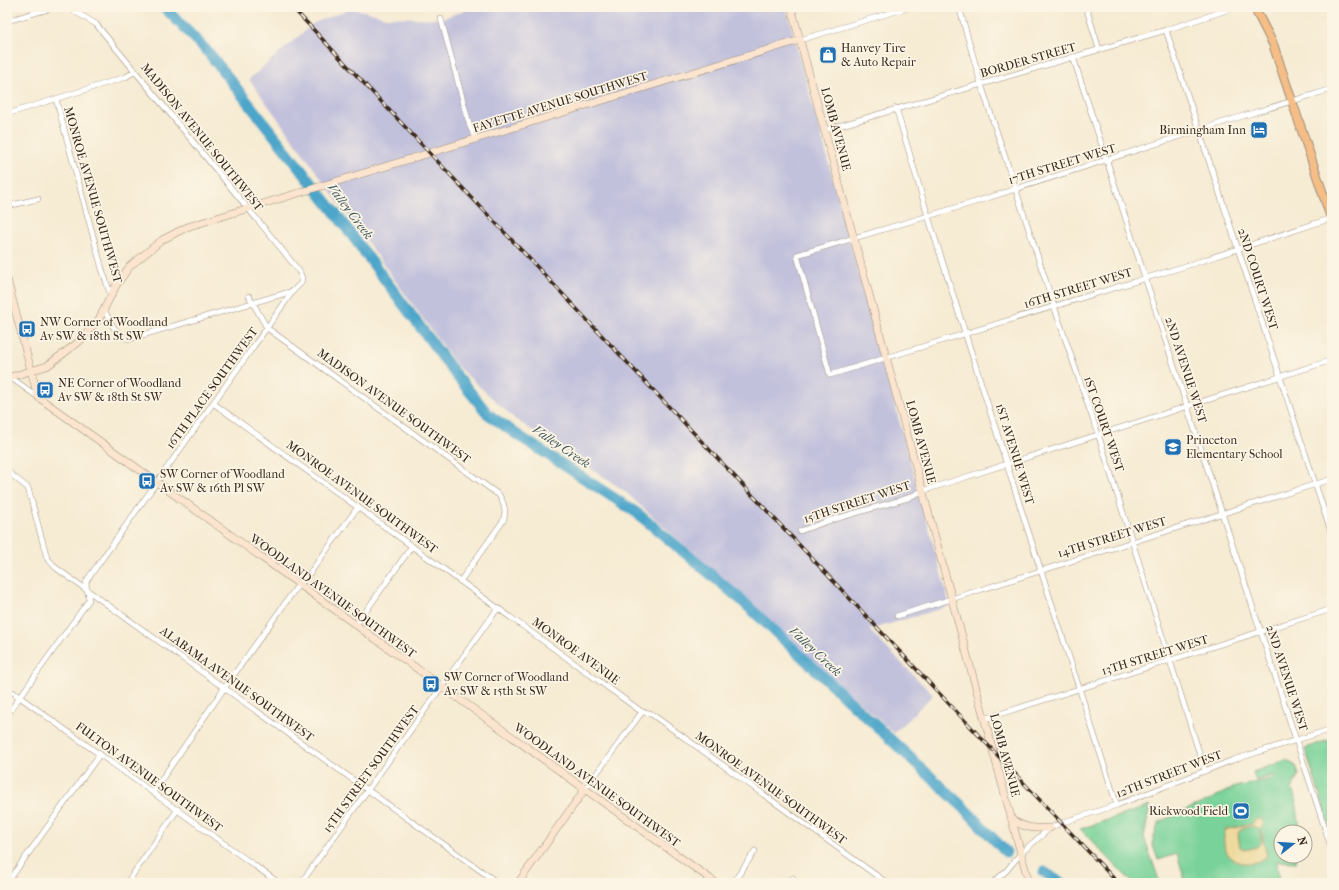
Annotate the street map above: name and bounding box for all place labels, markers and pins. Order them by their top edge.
place label: Hanvey Tire & Auto Repair [841,41,917,69]
shop icon: Hanvey Tire & Auto Repair [818,45,838,65]
hotel icon: Birmingham Inn [1249,120,1269,140]
place label: Birmingham Inn [1159,123,1246,137]
place label: NW Corner of Woodland Av SW & 18th St SW [39,315,168,343]
bus stop icon: NW Corner of Woodland Av SW & 18th St SW [17,319,37,339]
place label: NE Corner of Woodland Av SW & 18th St SW [57,376,182,404]
bus stop icon: NE Corner of Woodland Av SW & 18th St SW [35,380,55,400]
place label: Princeton Elementary School [1186,433,1283,461]
school or university icon: Princeton Elementary School [1163,437,1183,457]
place label: SW Corner of Woodland Av SW & 16th Pl SW [159,467,285,495]
bus stop icon: SW Corner of Woodland Av SW & 16th Pl SW [137,471,157,491]
place label: SW Corner of Woodland Av SW & 15th St SW [443,670,569,698]
bus stop icon: SW Corner of Woodland Av SW & 15th St SW [421,674,441,694]
sports icon: Rickwood Field [1231,801,1251,821]
place label: Rickwood Field [1149,804,1228,818]

